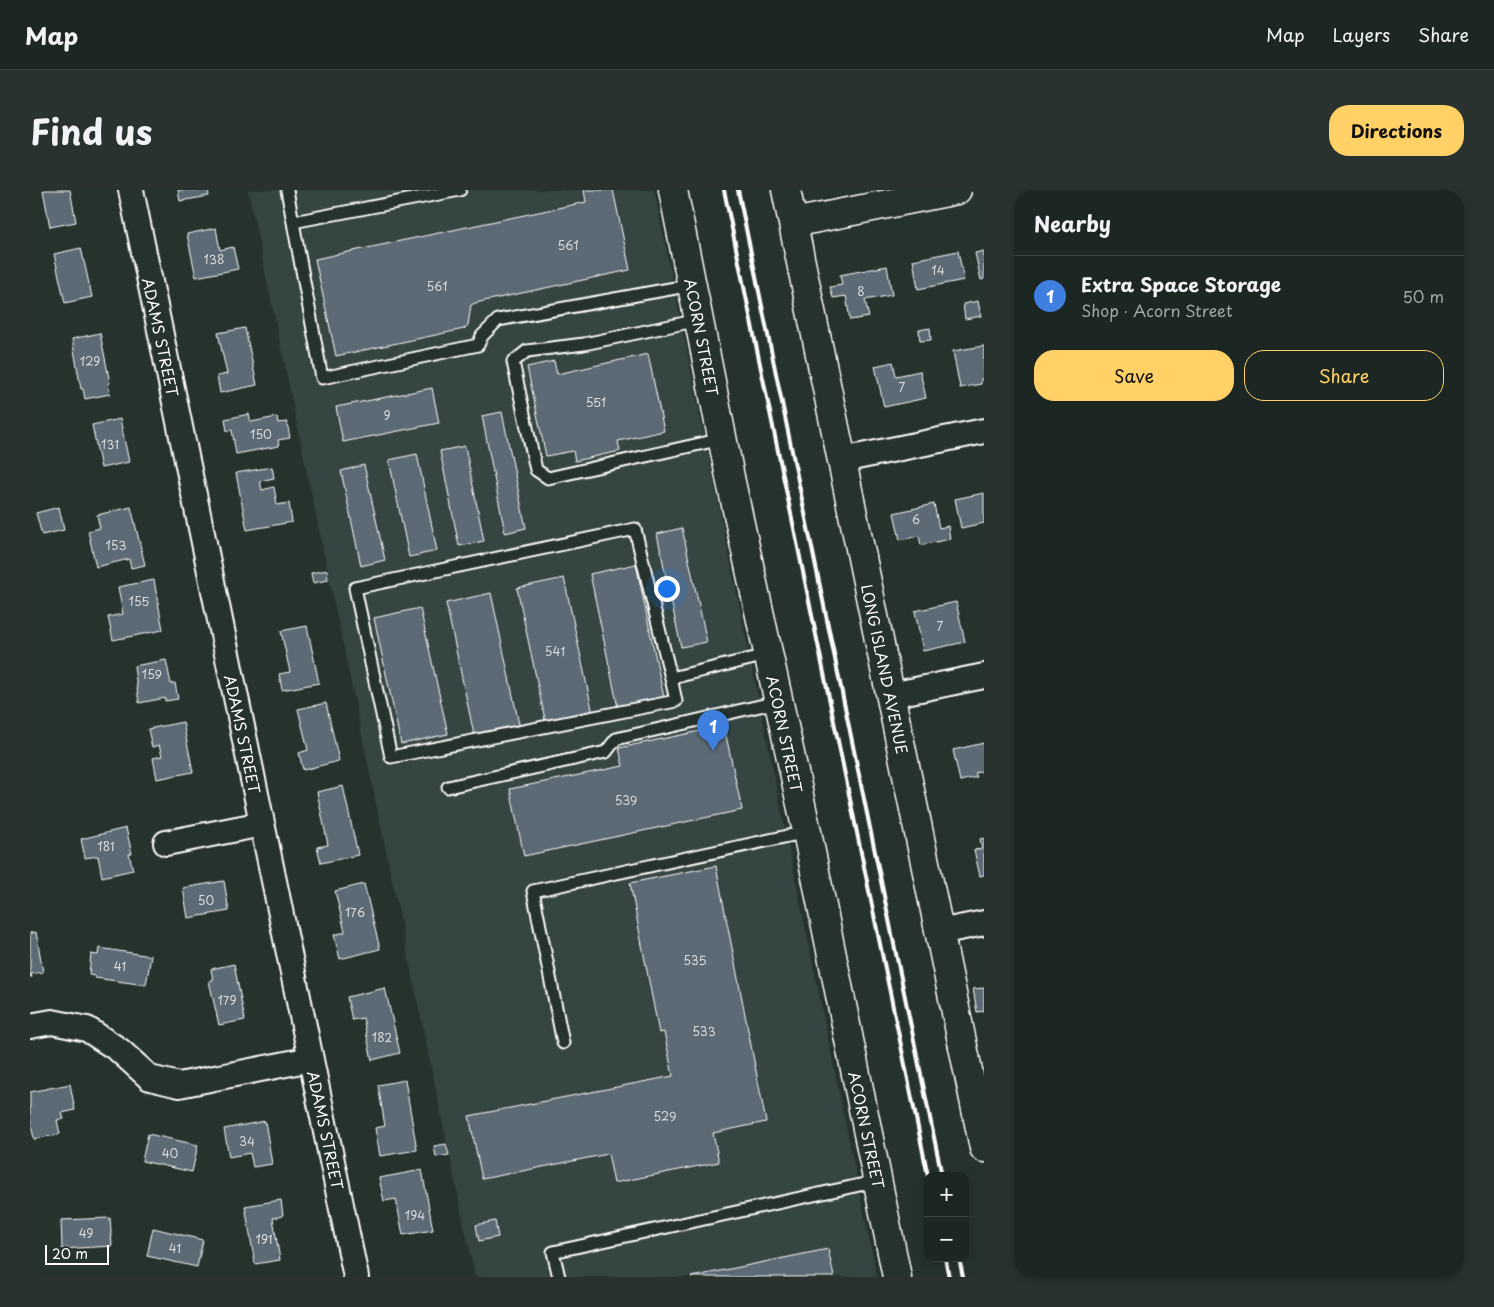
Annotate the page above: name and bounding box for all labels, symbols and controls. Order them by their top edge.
text: Map [25,17,78,53]
text: Map [1266,21,1305,48]
text: Layers [1333,21,1390,48]
text: Share [1418,21,1469,48]
text: Find us [30,104,152,157]
button: Directions [1329,105,1464,156]
text: Nearby [1034,207,1111,239]
house number: 561 [557,236,579,254]
house number: 138 [204,250,224,268]
house number: 14 [931,261,945,279]
text: Extra Space Storage [1081,270,1281,298]
street label: ADAMS STREET [137,275,185,399]
street label: ACORN STREET [679,276,725,398]
house number: 561 [426,277,448,295]
house number: 8 [857,282,865,300]
text: 1 [1046,284,1054,308]
text: 50 m [1403,284,1444,308]
text: Shop · Acorn Street [1081,298,1233,322]
button: Save [1034,350,1234,401]
button: Share [1244,350,1444,401]
house number: 129 [80,352,100,370]
house number: 7 [899,378,906,396]
house number: 551 [586,393,606,411]
house number: 9 [383,406,391,424]
house number: 150 [250,425,272,443]
house number: 131 [101,435,119,453]
house number: 6 [912,510,920,528]
house number: 153 [105,536,127,554]
your location [654,576,680,602]
street label: LONG ISLAND AVENUE [856,582,914,756]
house number: 155 [129,592,149,610]
house number: 7 [937,617,944,635]
house number: 541 [545,642,565,660]
house number: 159 [142,665,162,683]
street label: ADAMS STREET [219,672,267,796]
street label: ACORN STREET [761,673,809,795]
pin: 1 [697,710,729,751]
house number: 539 [615,791,637,809]
house number: 181 [97,837,115,855]
house number: 50 [198,891,214,909]
house number: 176 [345,903,365,921]
house number: 535 [683,951,707,969]
house number: 41 [114,957,126,975]
house number: 179 [218,991,236,1009]
house number: 533 [692,1022,716,1040]
house number: 182 [372,1028,392,1046]
street label: ADAMS STREET [302,1068,350,1192]
street label: ACORN STREET [843,1069,891,1191]
house number: 529 [653,1107,677,1125]
house number: 34 [239,1132,255,1150]
house number: 40 [162,1144,179,1162]
map controls [924,1172,969,1262]
button: + [924,1172,969,1217]
house number: 194 [405,1206,425,1224]
button: − [924,1217,969,1262]
house number: 49 [79,1224,93,1242]
house number: 191 [256,1230,272,1248]
house number: 41 [169,1239,181,1257]
scale bar [45,1242,109,1265]
text: 20 m [52,1243,88,1264]

